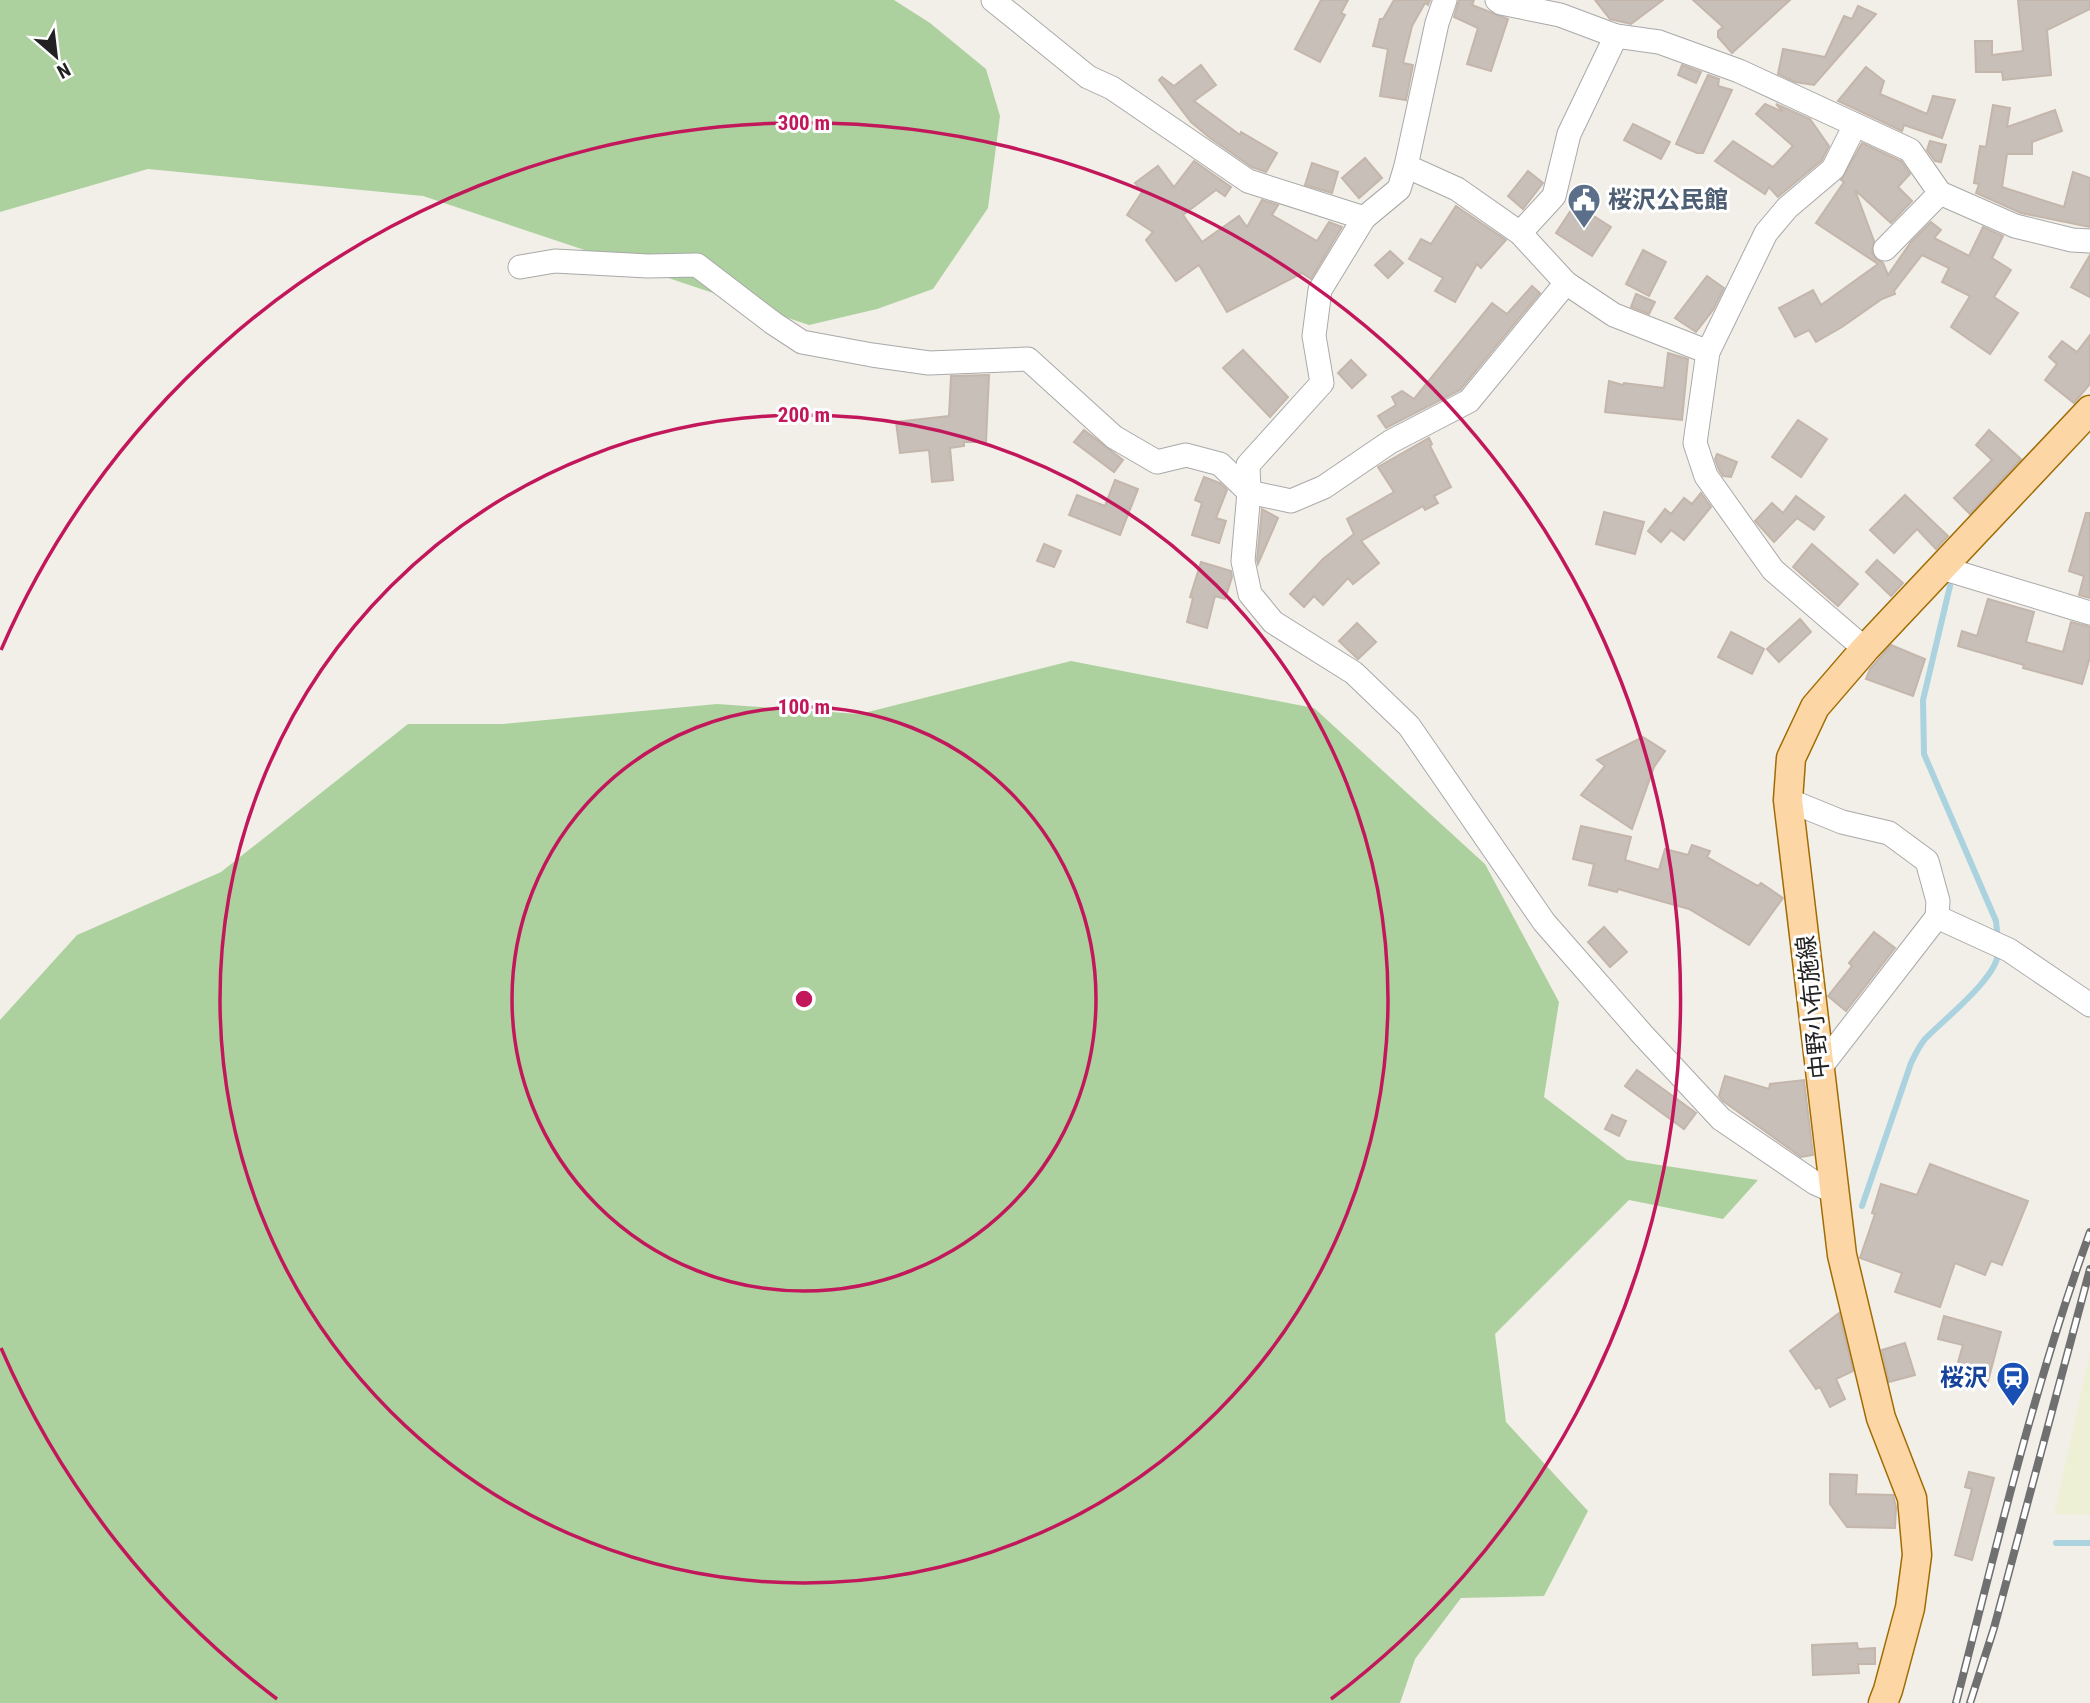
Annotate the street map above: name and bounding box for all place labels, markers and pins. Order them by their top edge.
public building icon: 桜沢公民館 [1565,181,1603,230]
place label: 桜沢公民館 [1608,186,1728,214]
centre of rings [792,987,816,1011]
station icon: 桜沢 [1994,1359,2032,1408]
place label: 桜沢 [1940,1364,1988,1392]

